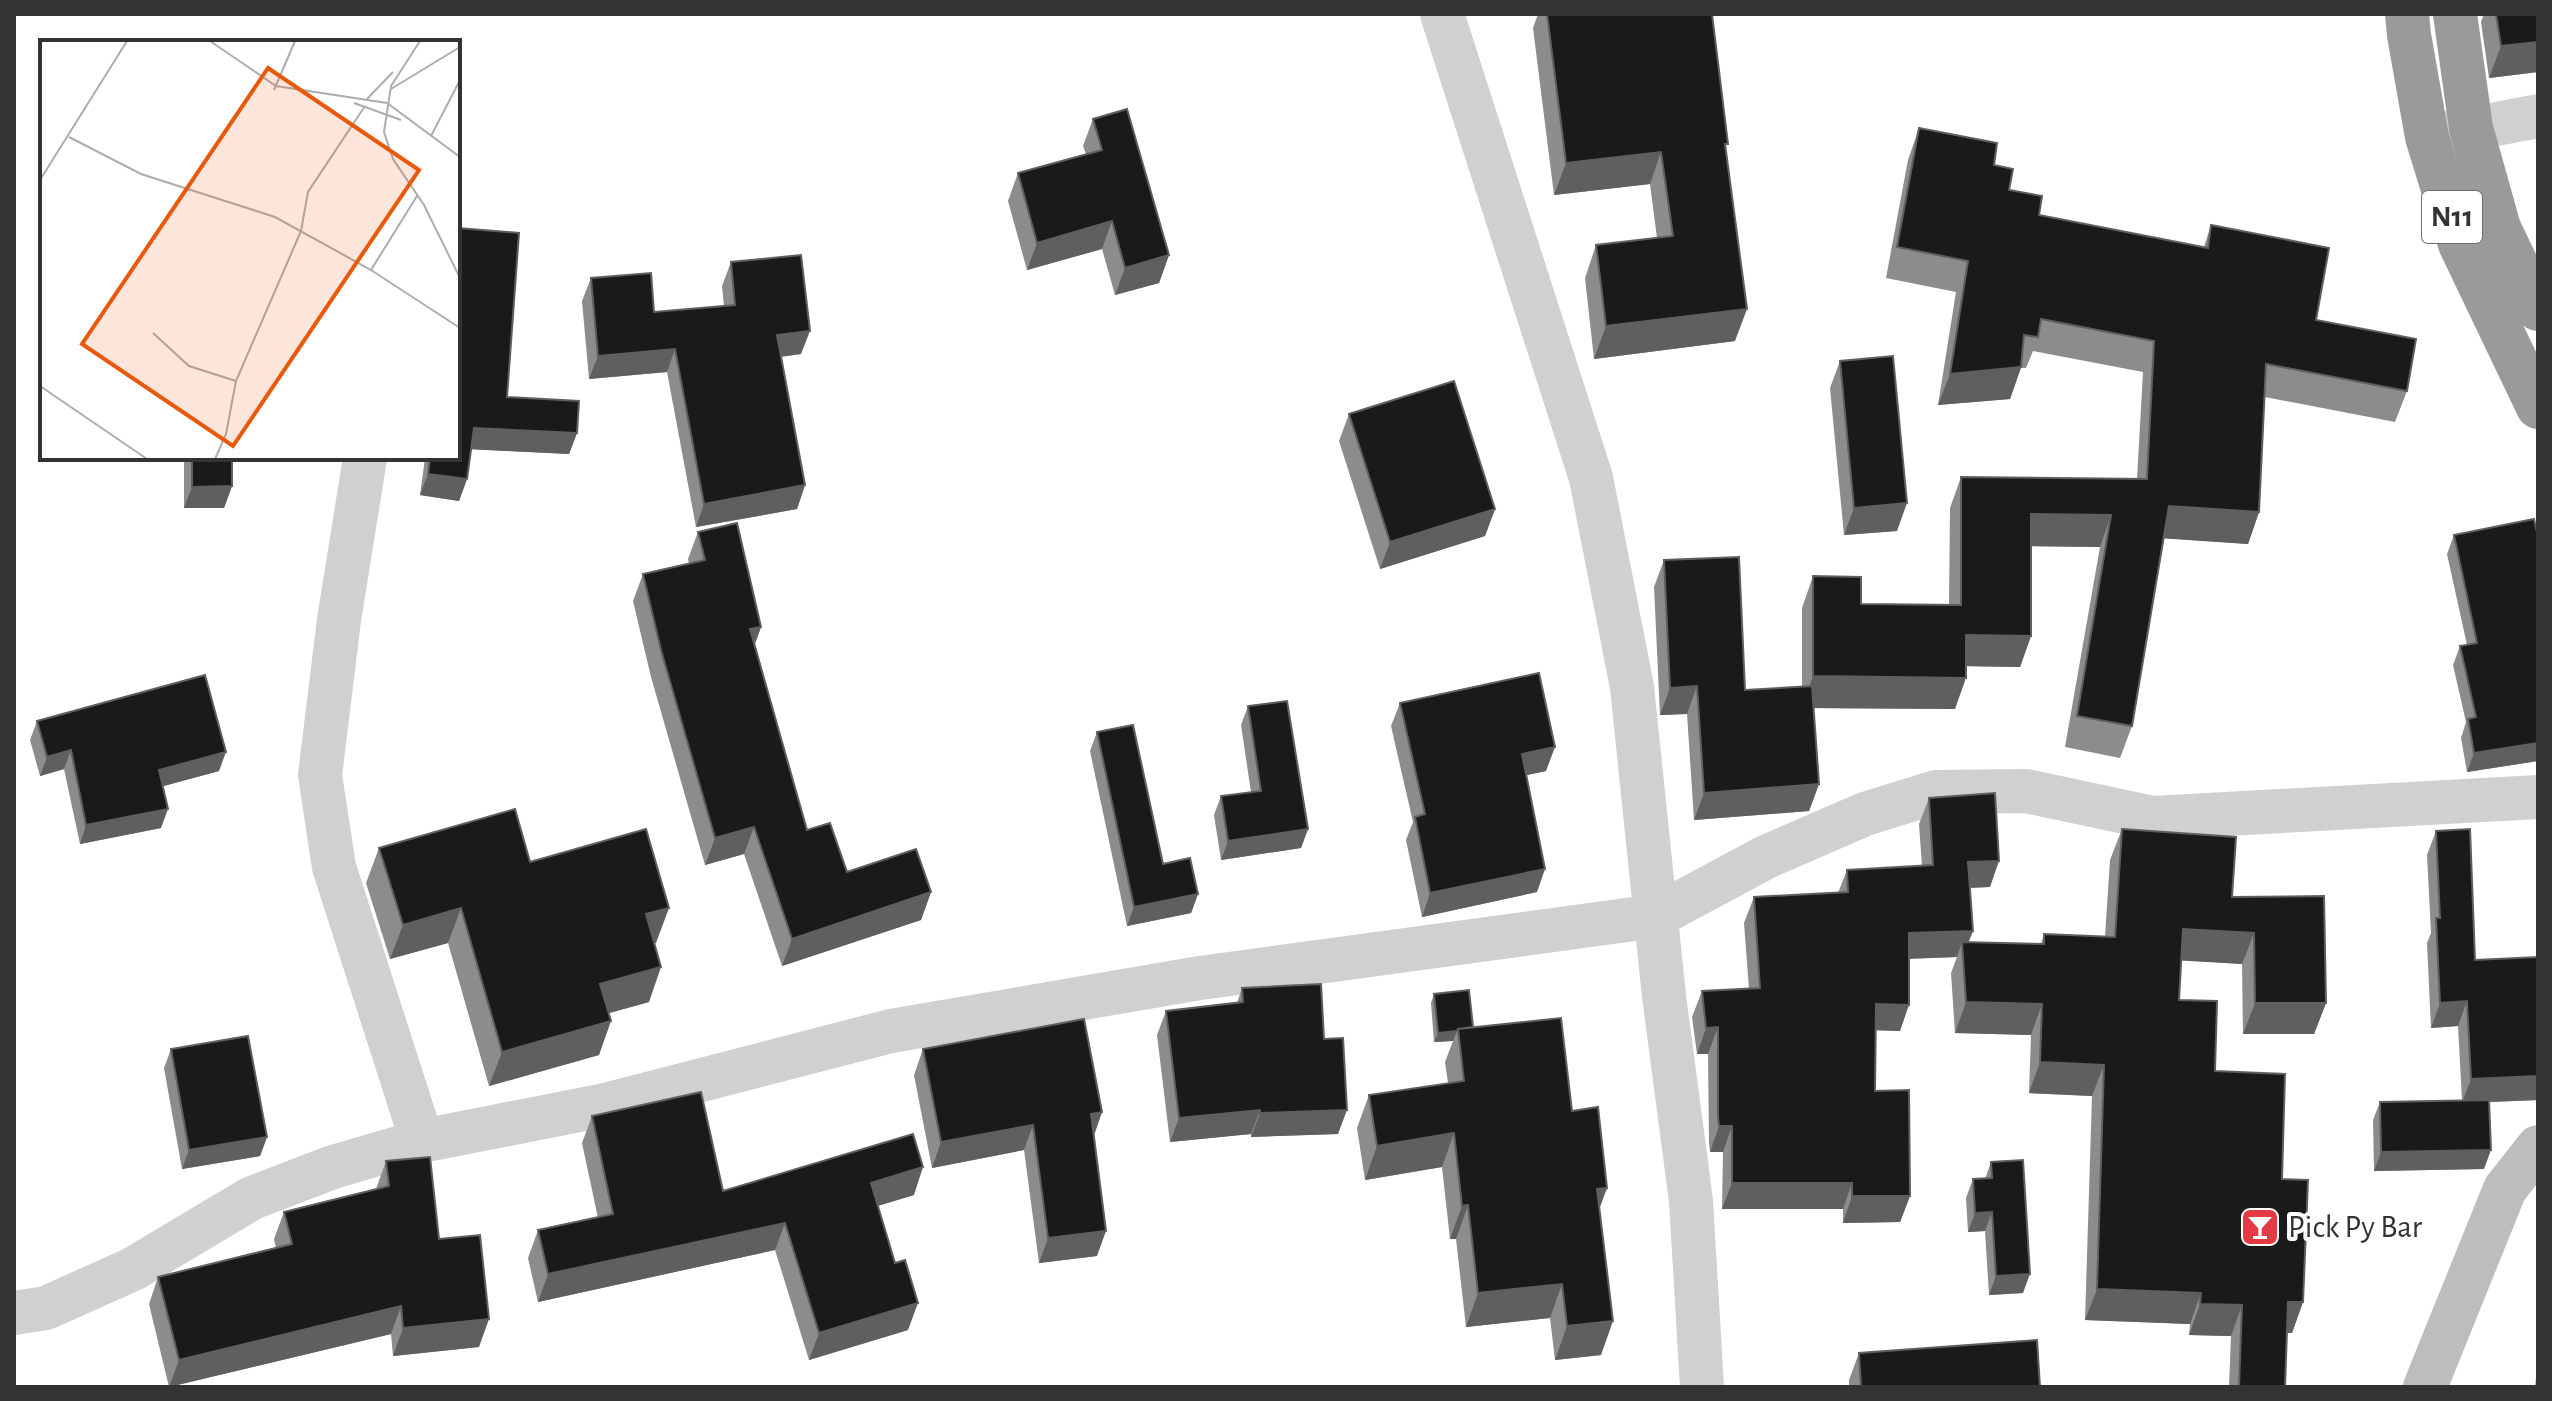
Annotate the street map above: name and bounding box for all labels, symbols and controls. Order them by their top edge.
inset map [40,40,460,460]
road number: N11 [2422,191,2482,243]
bar icon: Pick Py Bar [2239,1206,2281,1248]
place label: Pick Py Bar [2288,1211,2423,1243]

